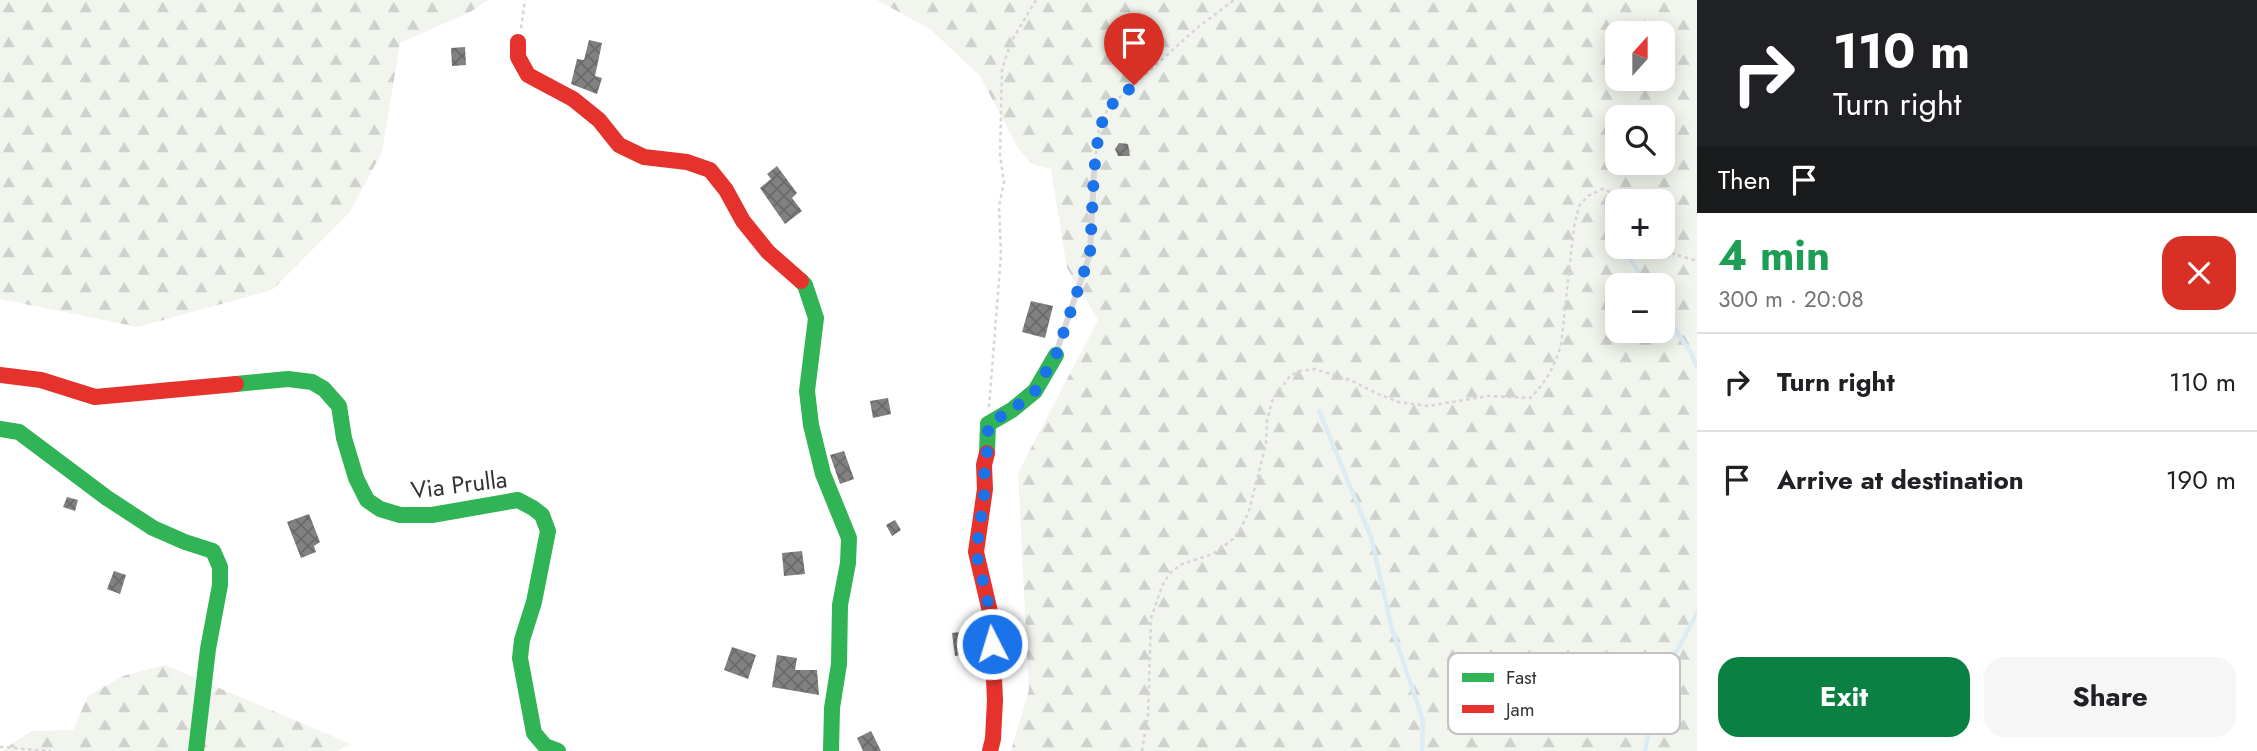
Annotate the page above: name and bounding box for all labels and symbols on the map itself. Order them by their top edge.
pin [1104,13,1164,85]
north arrow [1605,21,1675,91]
street label: Via Prulla [409,461,509,508]
position arrow [955,607,1029,681]
legend [1448,653,1680,734]
text: Fast [1506,664,1537,691]
text: Jam [1503,696,1535,723]

